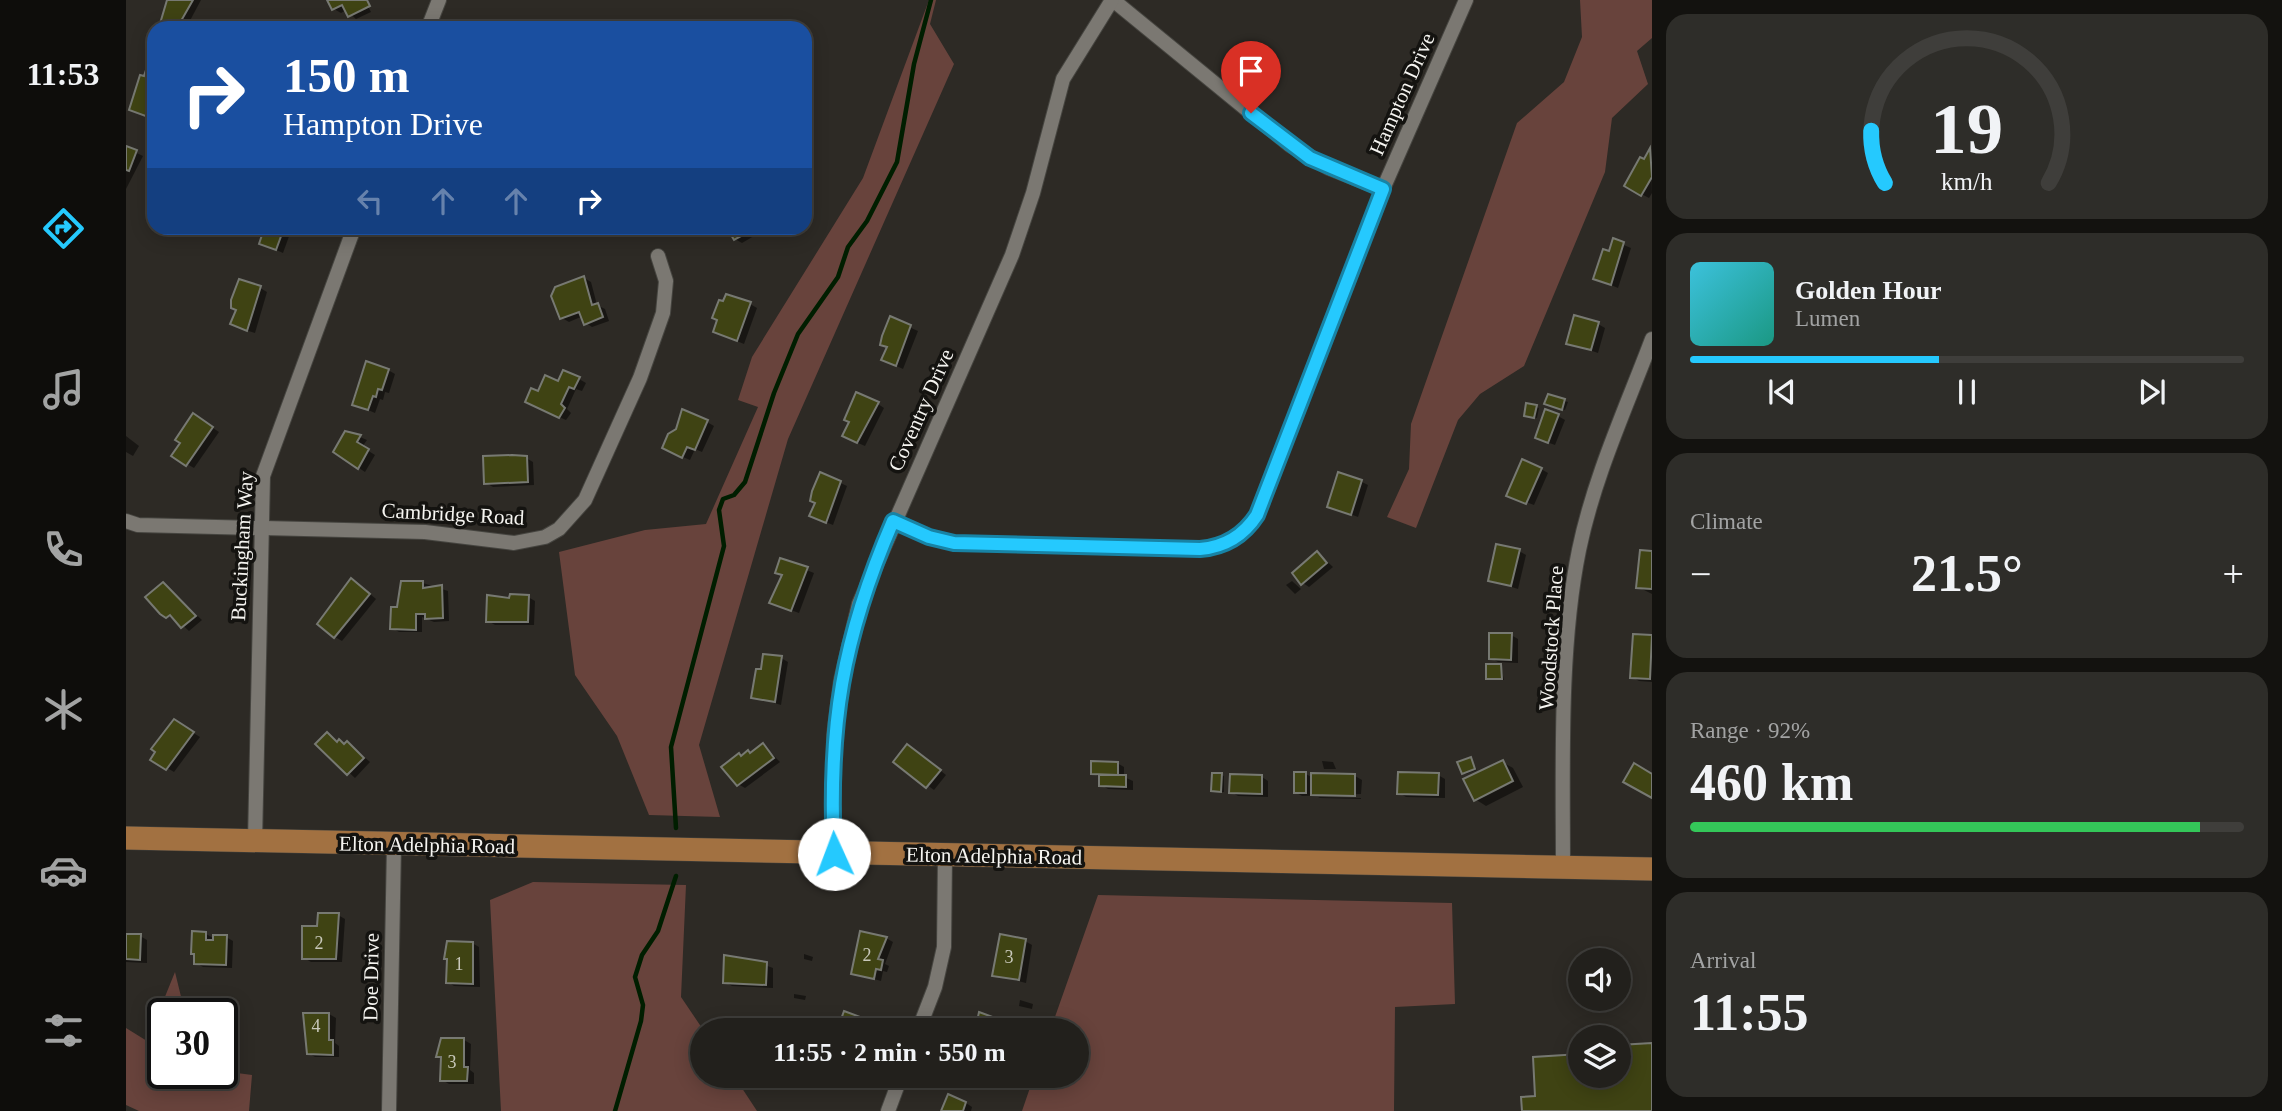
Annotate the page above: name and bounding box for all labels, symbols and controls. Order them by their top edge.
street label: Hampton Drive [1364,29,1440,159]
pin [1221,41,1281,113]
text: 150 m [283,48,410,103]
icon: right [168,49,259,140]
icon: arrive [1232,52,1270,90]
text: 11:53 [27,56,99,92]
text: 19 [1931,88,2003,169]
text: Hampton Drive [283,106,483,142]
text: km/h [1941,168,1993,195]
icon: left [351,182,389,220]
icon: ahead [424,182,462,220]
icon: ahead [497,182,535,220]
icon: right [570,182,608,220]
icon: directions [39,204,88,253]
text: Golden Hour [1795,276,1942,305]
text: Lumen [1795,306,1860,331]
street label: Coventry Drive [883,345,959,475]
icon: music [39,365,88,414]
icon: previous [1763,373,1801,411]
icon: pause [1948,373,1986,411]
icon: next [2133,373,2171,411]
street label: Buckingham Way [226,470,258,622]
street label: Cambridge Road [381,498,525,530]
text: Climate [1690,509,1763,534]
icon: phone [39,525,88,574]
text: 21.5° [1911,545,2023,602]
text: − [1690,553,1711,595]
text: + [2223,553,2244,595]
street label: Woodstock Place [1534,565,1568,711]
icon: climate [39,685,88,734]
text: Range · 92% [1690,718,1810,743]
text: 460 km [1690,754,1853,811]
position arrow [797,817,871,891]
street label: Elton Adelphia Road [339,831,516,859]
street label: Elton Adelphia Road [906,842,1083,870]
icon: car [39,846,88,895]
house number: 2 [315,933,324,953]
street label: Doe Drive [358,933,384,1021]
house number: 2 [863,945,872,965]
house number: 3 [1005,947,1014,967]
map controls [1568,948,1631,1088]
button: sound [1568,948,1631,1011]
text: Arrival [1690,948,1756,973]
house number: 1 [455,954,464,974]
text: 11:55 [1690,984,1808,1041]
speed limit sign: 30 [147,998,238,1089]
icon: filters [39,1006,88,1055]
house number: 4 [312,1016,321,1036]
button: layers [1568,1025,1631,1088]
text: 11:55 · 2 min · 550 m [773,1038,1006,1067]
house number: 3 [448,1052,457,1072]

